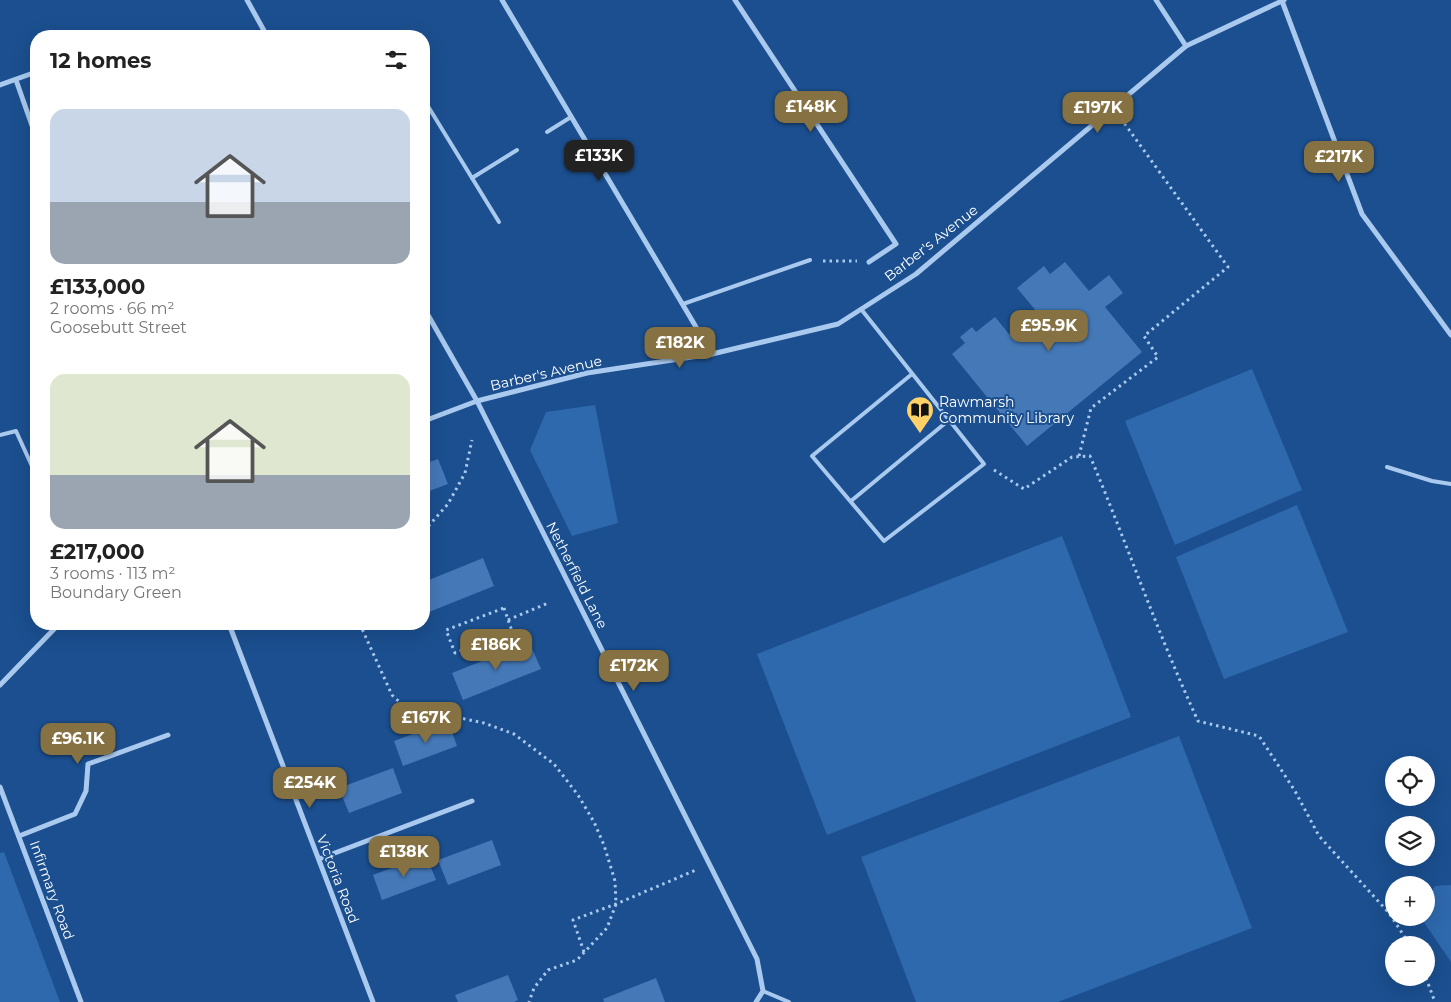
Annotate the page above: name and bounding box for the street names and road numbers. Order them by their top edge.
street label: Barber's Avenue [881,201,981,285]
street label: Barber's Avenue [488,351,604,395]
street label: Netherfield Lane [542,519,612,631]
street label: Victoria Road [313,832,363,926]
street label: Infirmary Road [26,838,78,942]

